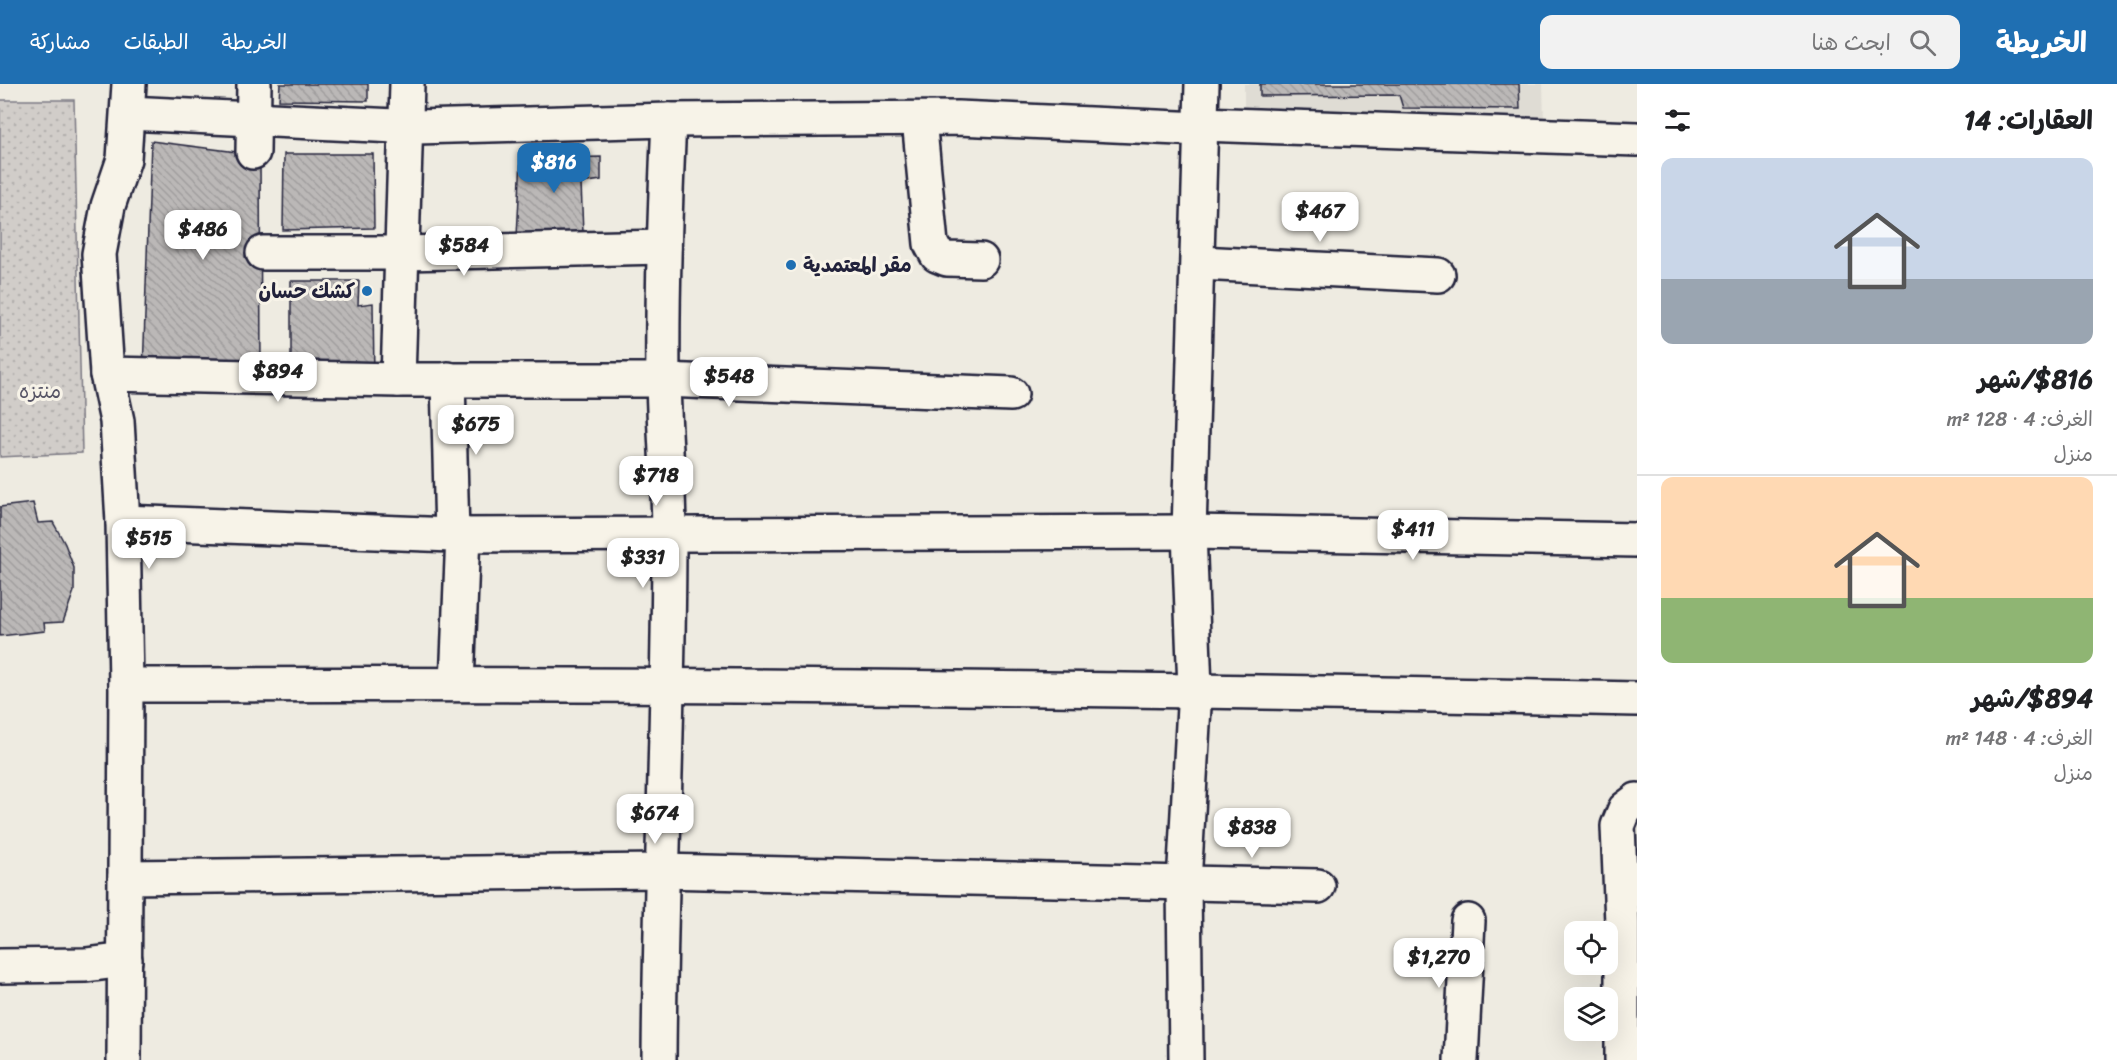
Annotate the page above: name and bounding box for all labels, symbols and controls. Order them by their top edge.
search box [1540,15,1960,69]
text: الخريطة [1996,18,2087,67]
text: مشاركة [30,23,91,61]
text: الطبقات [124,23,189,61]
text: الخريطة [222,23,287,61]
text: ابحث هنا [1812,23,1891,62]
icon: search [1906,26,1939,59]
text: العقارات: 14 [1964,97,2093,143]
icon: filters [1661,104,1694,137]
pin: $816 [518,143,590,194]
text: $816 [531,145,577,180]
pin: $467 [1284,192,1356,243]
text: $467 [1296,194,1344,229]
icon: home [1823,197,1931,305]
pin: $486 [167,210,239,261]
text: $486 [178,212,228,247]
pin: $584 [428,226,500,277]
text: $584 [439,228,489,263]
place label: مقر المعتمدية [803,248,912,283]
marker: مقر المعتمدية [784,258,798,272]
place label: كشك حسان [258,274,355,309]
marker: كشك حسان [360,284,374,298]
pin: $894 [242,352,314,403]
text: $894 [253,354,303,389]
text: $816/شهر [1978,356,2093,402]
pin: $548 [693,357,765,408]
text: $548 [704,359,754,394]
park label: منتزه [19,374,61,409]
text: الغرف: 4 · 128 m² [1947,402,2093,437]
pin: $675 [440,405,512,456]
text: $675 [452,407,500,442]
text: منزل [2054,437,2093,472]
pin: $718 [620,456,692,507]
text: $718 [633,458,679,493]
pin: $411 [1377,510,1449,561]
text: $411 [1391,512,1435,547]
icon: home [1823,516,1931,624]
pin: $515 [113,519,185,570]
text: $515 [126,521,172,556]
pin: $331 [607,538,679,589]
text: $331 [621,540,665,575]
text: $894/شهر [1971,675,2093,721]
text: الغرف: 4 · 148 m² [1946,721,2093,756]
text: منزل [2054,756,2093,791]
pin: $674 [619,794,691,845]
text: $674 [631,796,679,831]
pin: $838 [1216,808,1288,859]
text: $838 [1228,810,1276,845]
map controls [1564,921,1618,1041]
button: locate [1564,921,1618,975]
pin: $1,270 [1390,938,1488,989]
text: $1,270 [1407,940,1471,975]
button: layers [1564,987,1618,1041]

